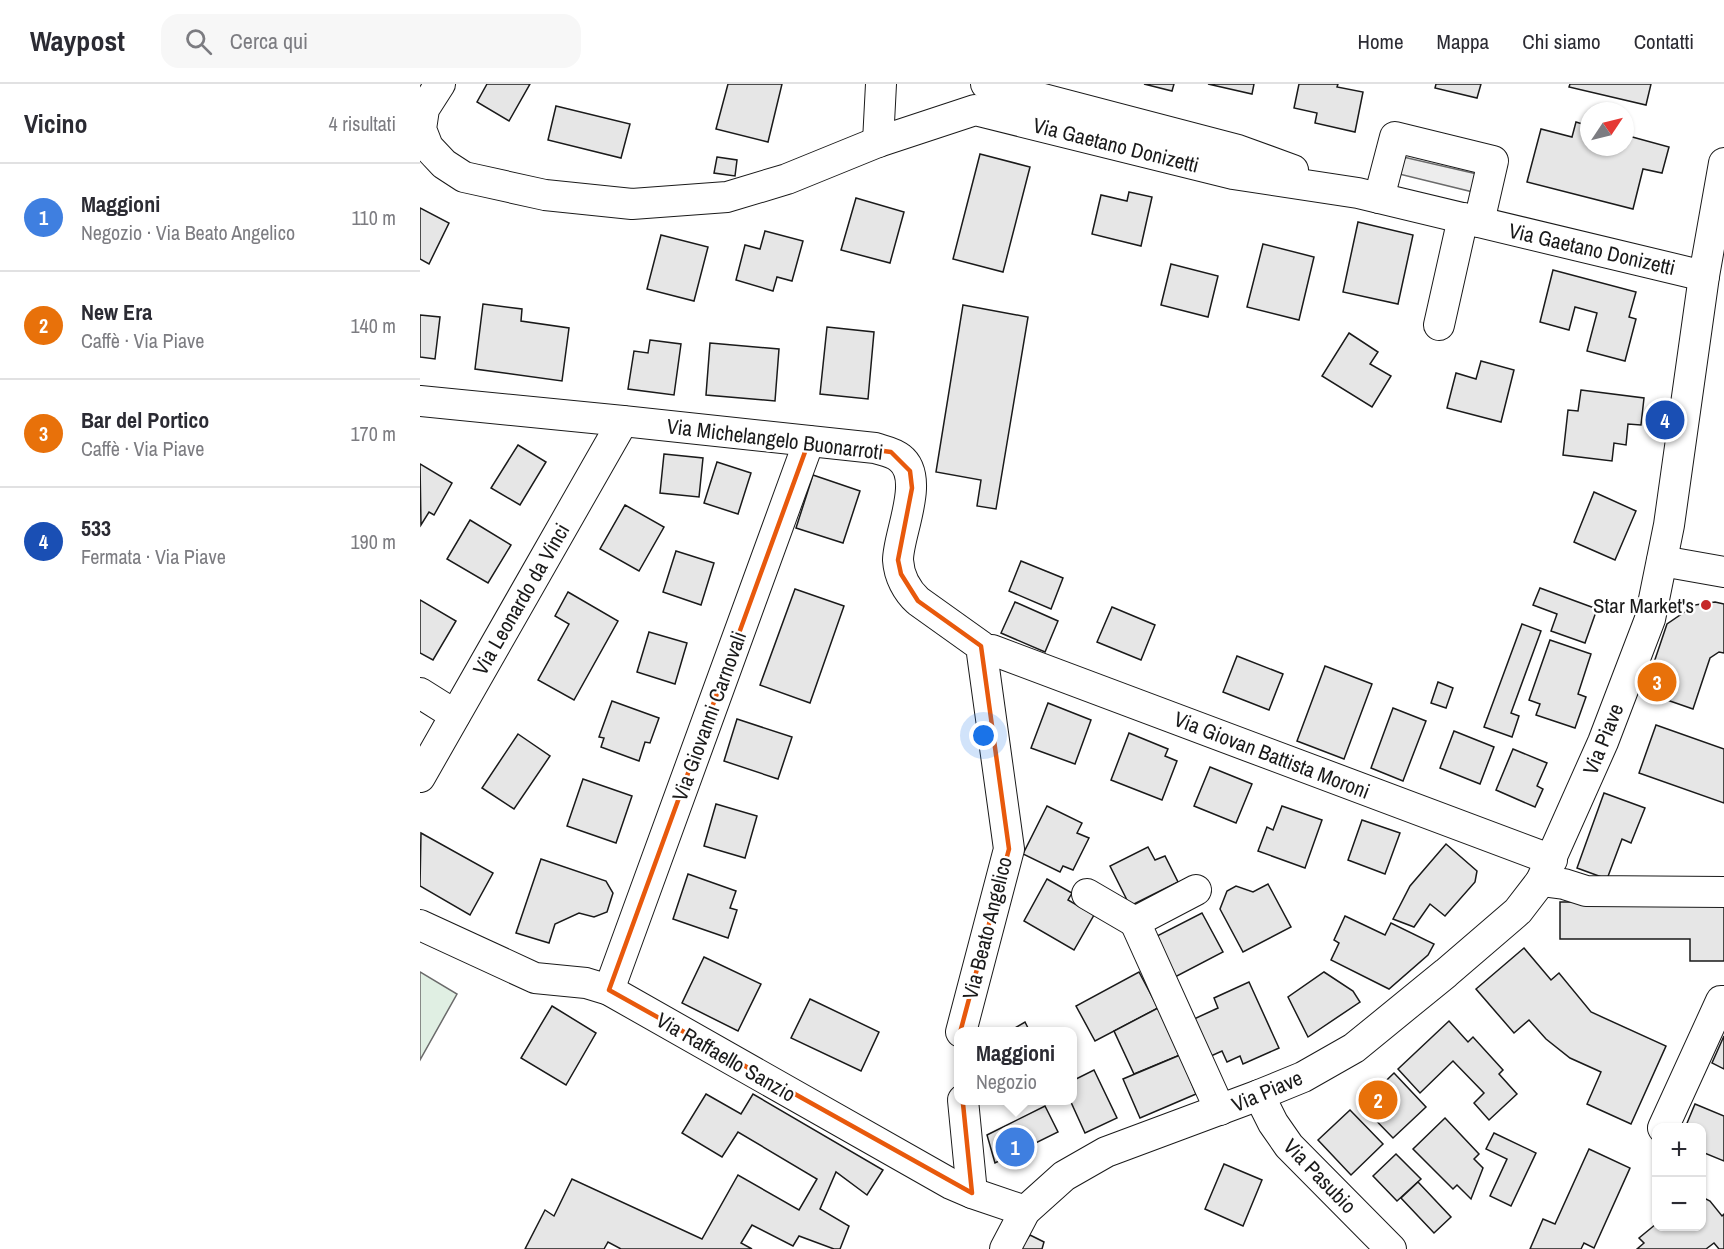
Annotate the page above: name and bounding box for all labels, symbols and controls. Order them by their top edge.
search box [161,14,581,68]
text: Waypost [30,22,125,60]
icon: search [182,25,215,58]
text: Cerca qui [230,26,308,56]
text: Home [1358,27,1404,56]
text: Mappa [1437,27,1489,56]
text: Chi siamo [1522,27,1601,56]
text: Contatti [1634,27,1694,56]
north arrow [1580,102,1634,156]
text: Vicino [24,106,88,141]
text: 4 risultati [329,110,396,137]
street label: Via Gaetano Donizetti [1030,110,1202,180]
text: Maggioni [81,189,160,219]
text: 1 [39,204,48,231]
text: 110 m [352,204,396,231]
street label: Via Gaetano Donizetti [1506,216,1678,282]
text: Negozio · Via Beato Angelico [81,219,295,246]
text: New Era [81,297,152,327]
text: 2 [39,312,48,339]
text: 140 m [350,312,396,339]
text: Caffè · Via Piave [81,327,204,354]
pin: 4 [1646,398,1684,442]
text: Bar del Portico [81,405,209,435]
street label: Via Michelangelo Buonarroti [665,411,885,467]
text: 3 [39,420,48,447]
text: 170 m [350,420,396,447]
text: Caffè · Via Piave [81,435,204,462]
text: 533 [81,513,111,543]
street label: Via Leonardo da Vinci [466,518,576,680]
text: 4 [39,528,48,555]
text: 190 m [350,528,396,555]
text: Fermata · Via Piave [81,543,226,570]
place label: Star Market's [1593,591,1694,620]
marker: Star Market's [1699,598,1713,612]
street label: Via Giovanni Carnovali [665,627,753,805]
pin: 3 [1638,660,1676,704]
street label: Via Piave [1576,699,1630,779]
street label: Via Giovan Battista Moroni [1170,704,1374,806]
your location [969,721,998,750]
street label: Via Beato Angelico [955,854,1019,1002]
street label: Via Raffaello Sanzio [651,1005,801,1109]
popup [954,1027,1077,1105]
text: Maggioni [976,1038,1055,1068]
street label: Via Piave [1227,1063,1307,1119]
text: Negozio [976,1068,1037,1095]
pin: 2 [1358,1078,1398,1122]
map controls [1652,1123,1706,1231]
button: + [1652,1123,1706,1177]
pin: 1 [996,1124,1034,1170]
street label: Via Pasubio [1277,1132,1363,1220]
button: − [1652,1177,1706,1231]

